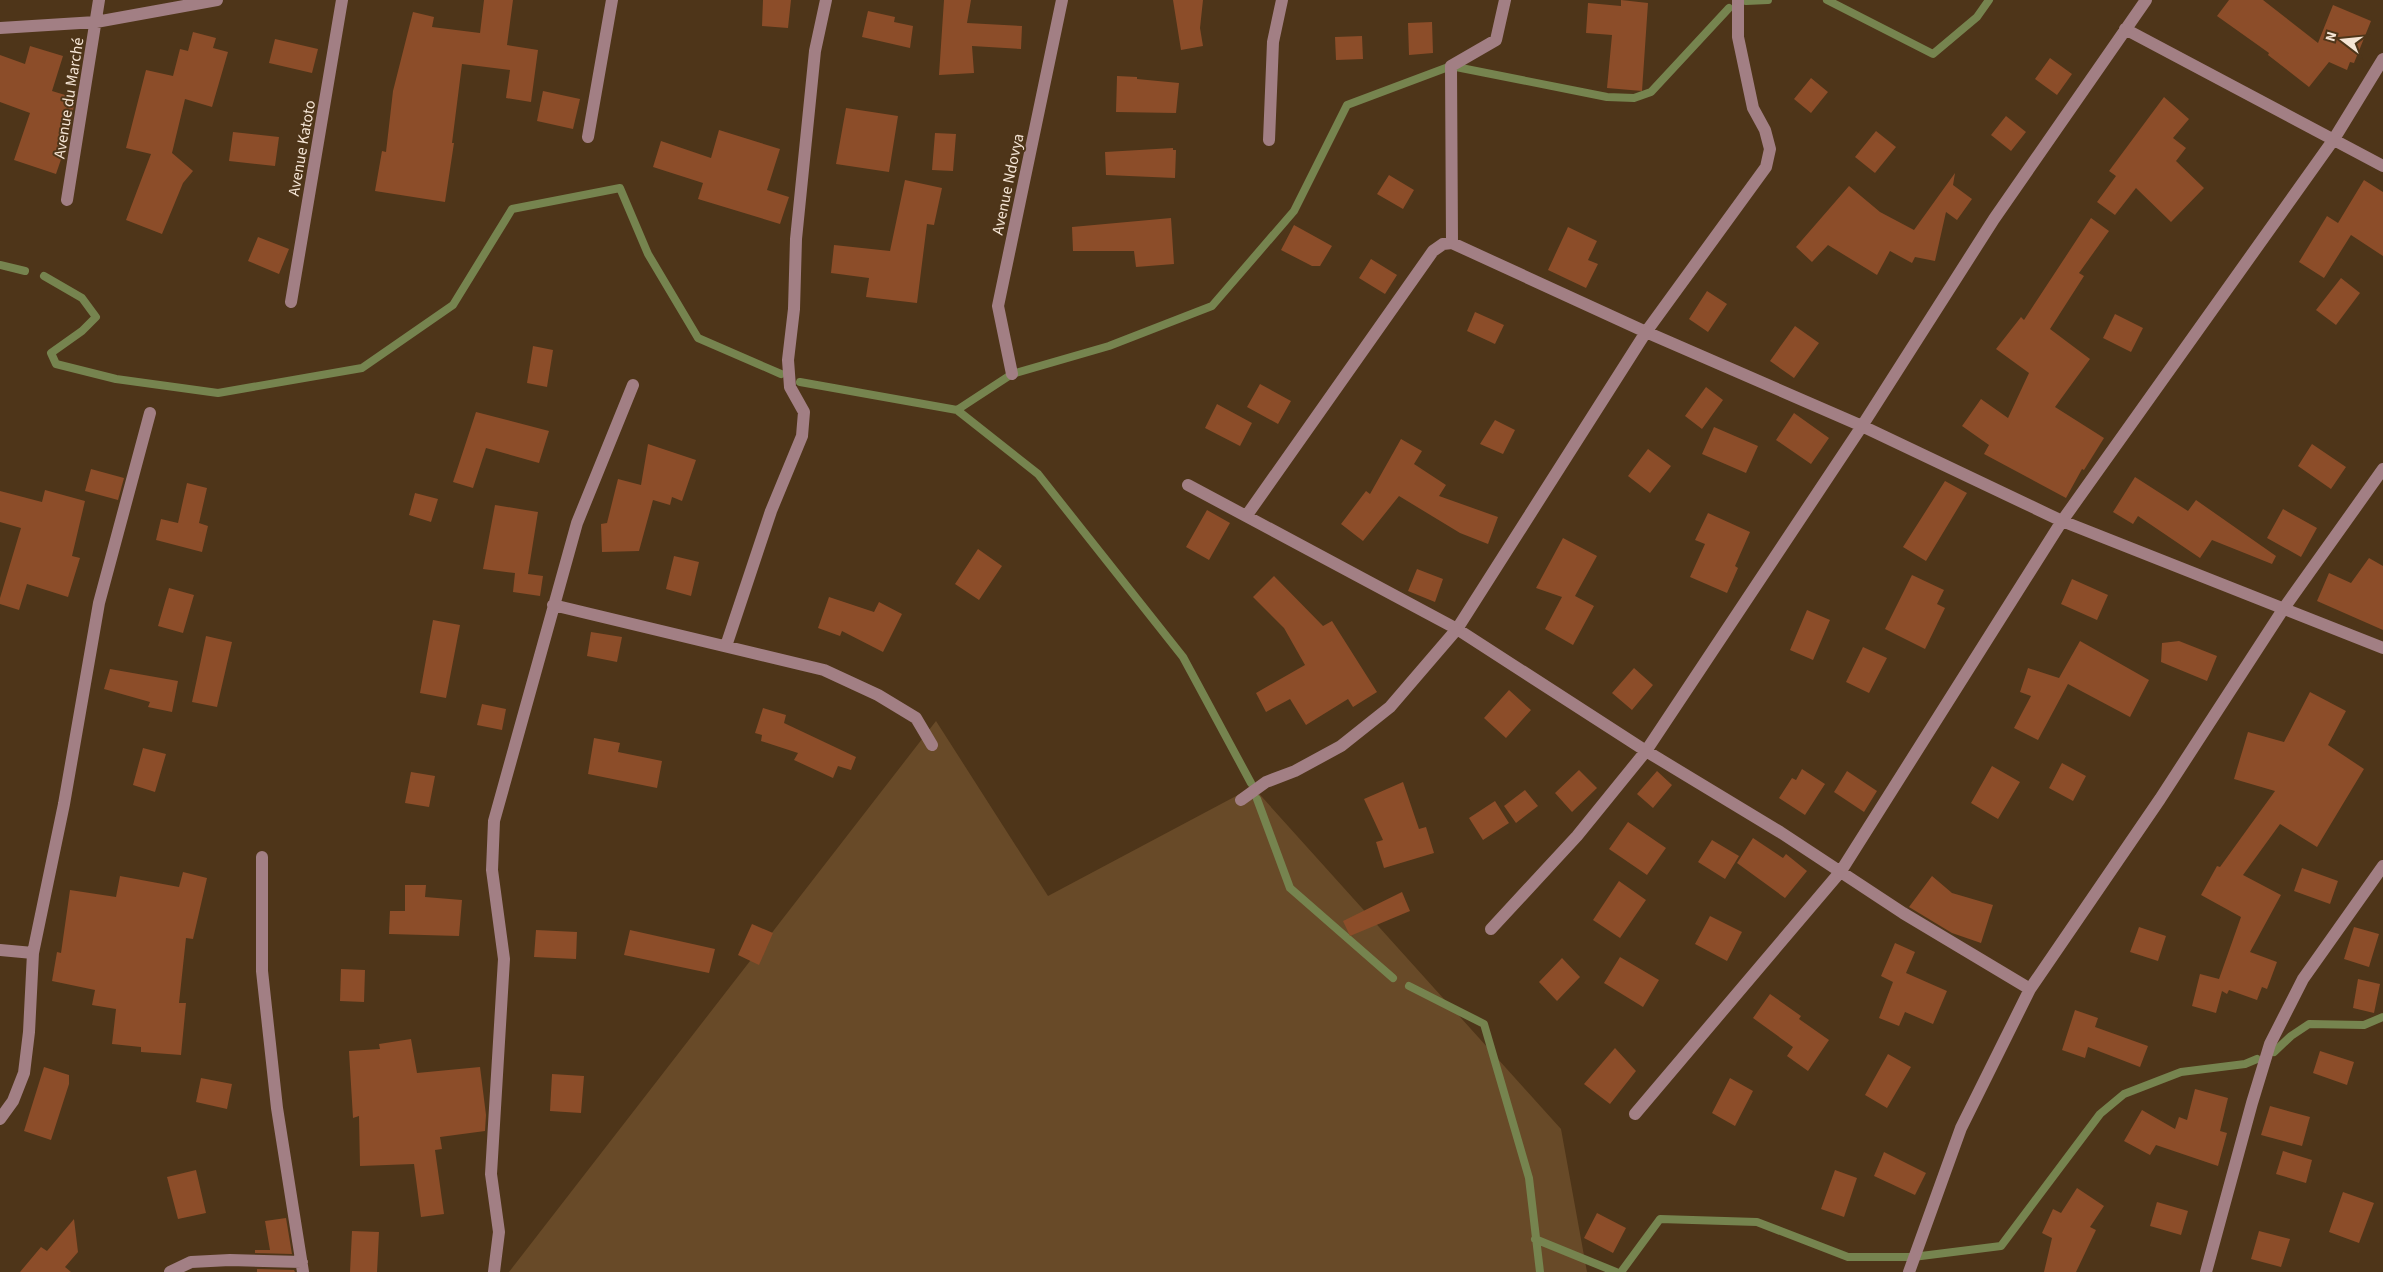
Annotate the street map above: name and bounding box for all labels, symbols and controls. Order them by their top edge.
north arrow [2318,15,2368,65]
text: N [2321,29,2342,44]
street label: Avenue du Marché [49,36,89,160]
street label: Avenue Katoto [283,98,321,198]
street label: Avenue Ndovya [987,132,1029,237]

